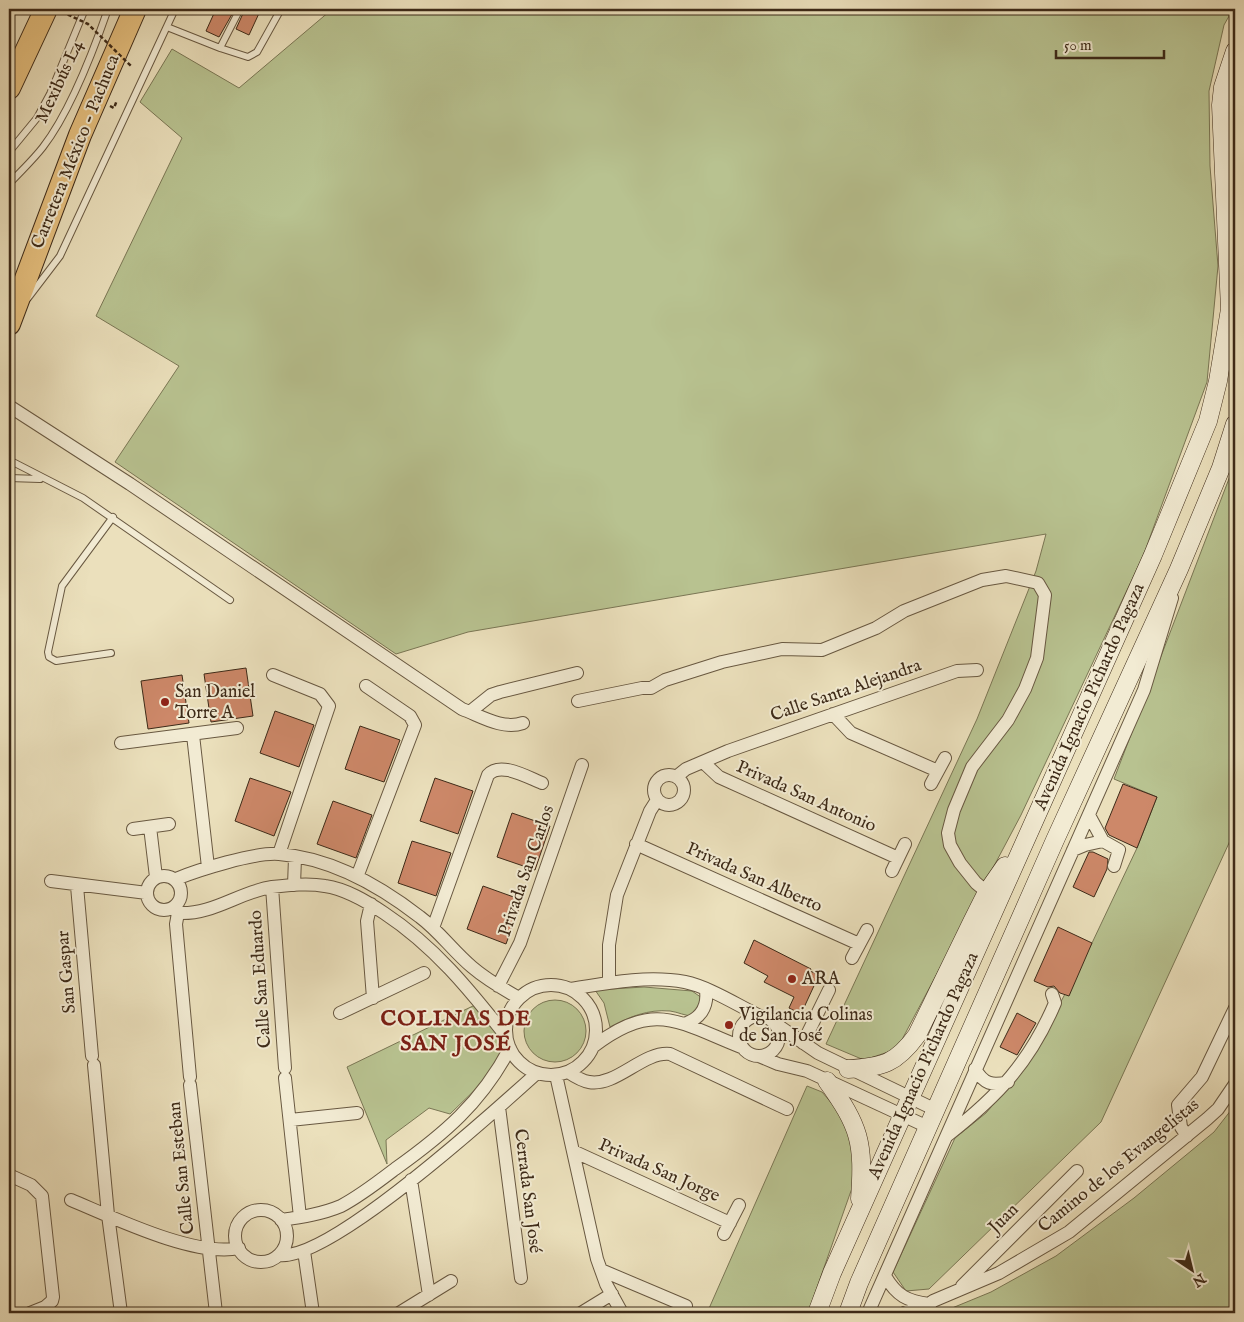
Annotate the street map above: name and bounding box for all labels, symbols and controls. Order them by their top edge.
scale bar [1056,28,1164,60]
text: 50 m [1064,36,1092,55]
street label: Mexibús L4 [31,37,89,127]
street label: Carretera México - Pachuca [27,51,126,252]
street label: Avenida Ignacio Pichardo Pagaza [1029,580,1151,815]
street label: Calle Santa Alejandra [768,654,925,728]
place label: San Daniel Torre A [175,681,255,725]
marker: San Daniel Torre A [159,696,171,708]
street label: Privada San Antonio [732,756,880,838]
street label: Privada San Carlos [494,802,560,940]
street label: Privada San Alberto [682,838,826,918]
street label: Calle San Eduardo [245,909,277,1049]
street label: San Gaspar [52,929,82,1014]
street label: Avenida Ignacio Pichardo Pagaza [863,949,985,1184]
place label: ARA [801,968,841,991]
marker: ARA [786,973,798,985]
place label: Vigilancia Colinas de San José [738,1004,873,1048]
district label: COLINAS DE SAN JOSÉ [381,1005,531,1058]
marker: Vigilancia Colinas de San José [723,1019,735,1031]
street label: Camino de los Evangelistas [1034,1094,1204,1238]
street label: Calle San Esteban [164,1100,200,1236]
street label: Cerrada San José [508,1128,546,1254]
street label: Privada San Jorge [595,1134,723,1208]
street label: Juan [983,1199,1024,1240]
north arrow [1166,1244,1216,1294]
text: N [1189,1268,1210,1291]

